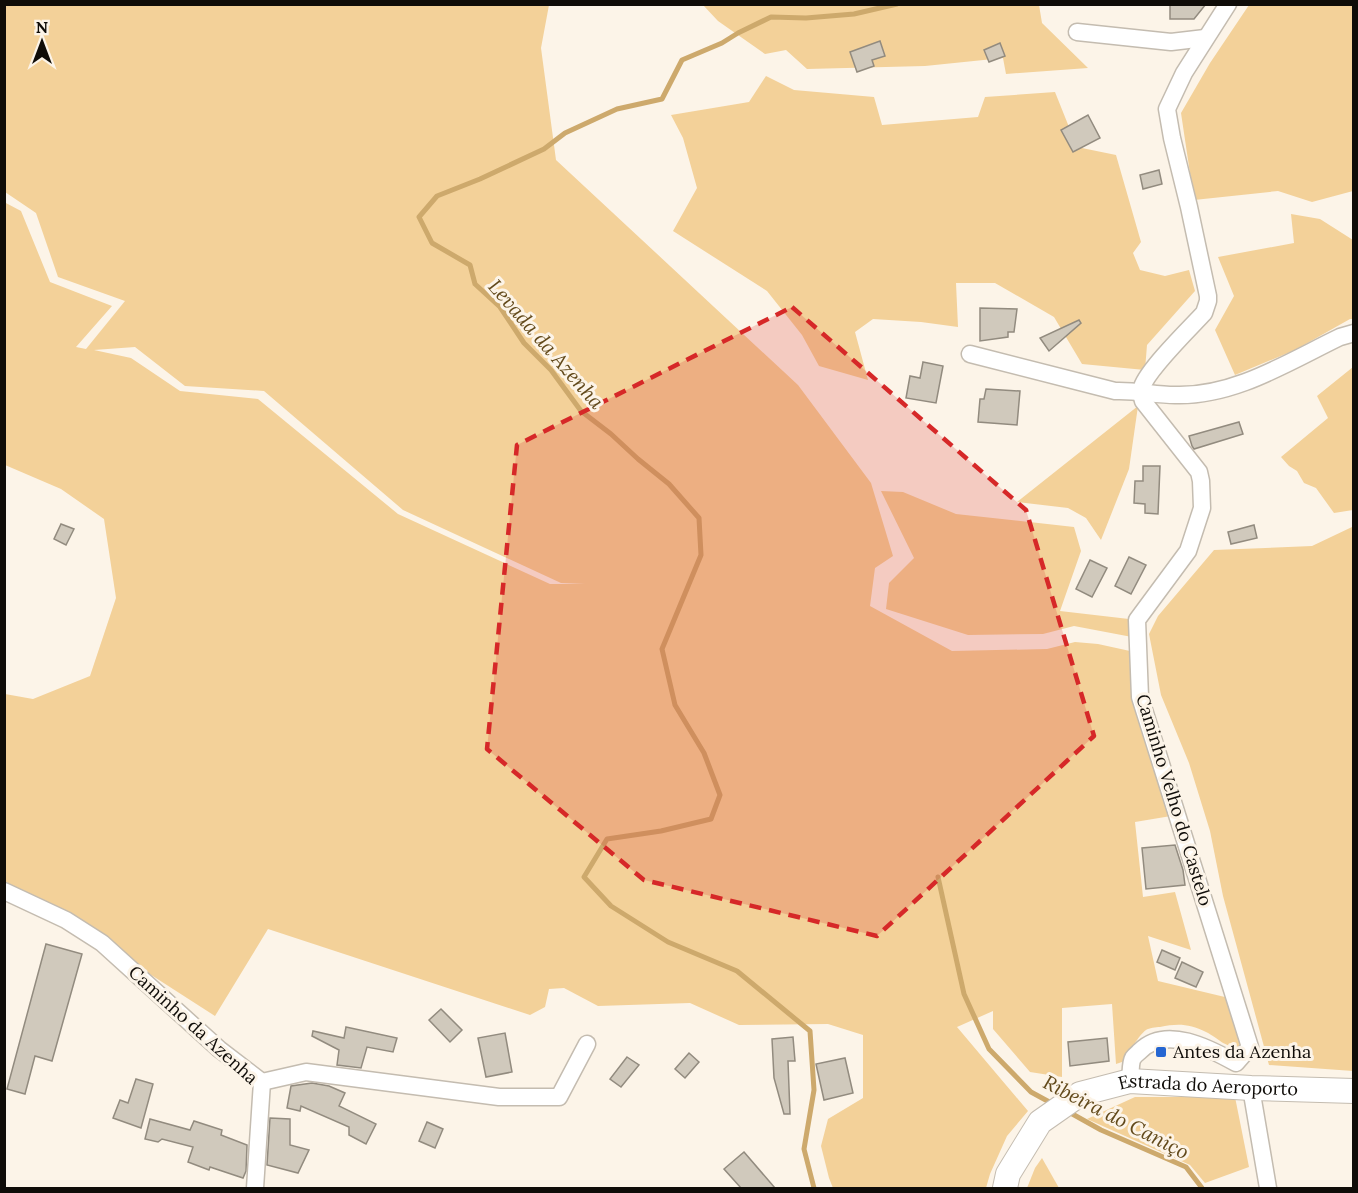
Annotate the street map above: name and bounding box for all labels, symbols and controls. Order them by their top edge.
north arrow [12,12,72,72]
text: N [36,17,48,37]
water label: Levada da Azenha [483,274,609,414]
street label: Caminho Velho do Castelo [1131,691,1218,908]
street label: Caminho da Azenha [124,960,263,1089]
place label: Antes da Azenha [1172,1040,1311,1063]
marker: Antes da Azenha [1154,1045,1168,1059]
water label: Ribeira do Caniço [1039,1069,1193,1164]
street label: Estrada do Aeroporto [1115,1069,1298,1100]

